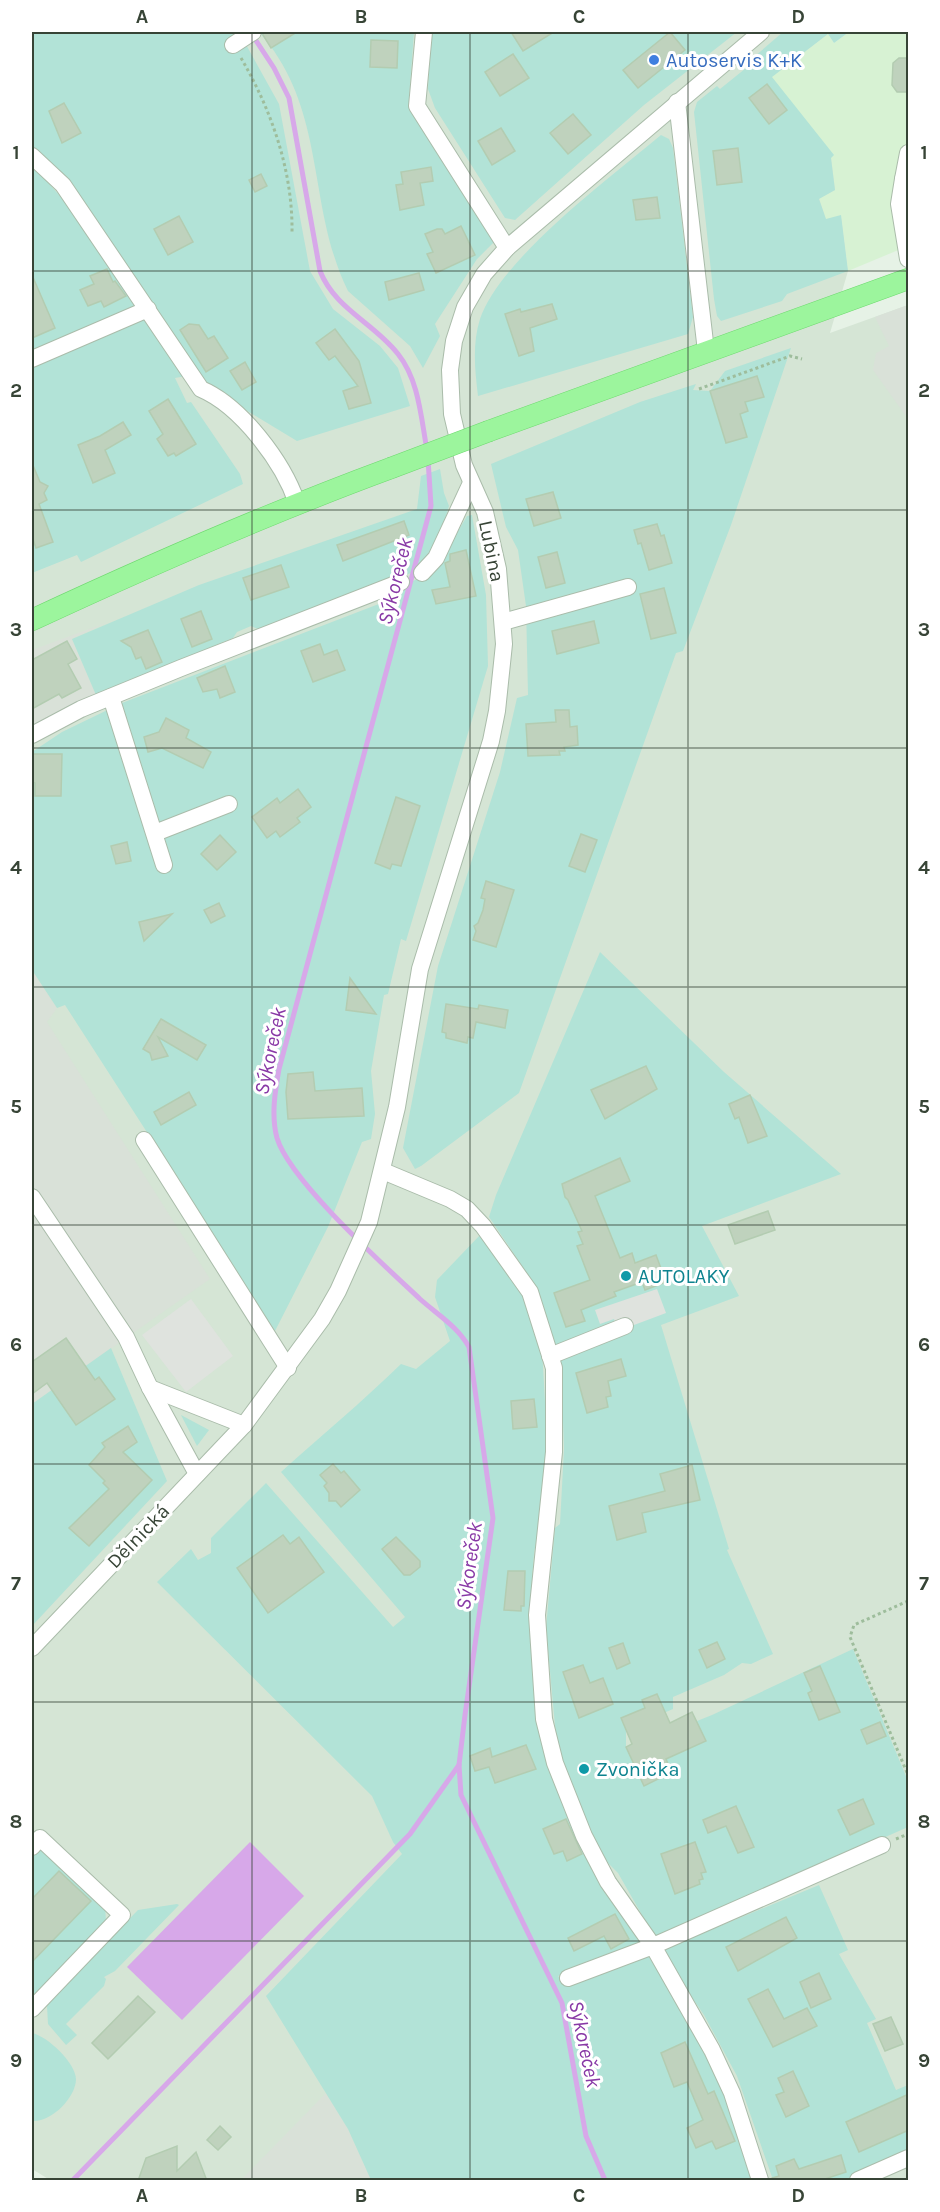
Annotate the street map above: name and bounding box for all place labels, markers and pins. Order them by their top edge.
place label: Autoservis K+K [666,49,802,72]
marker: Autoservis K+K [647,53,661,67]
place label: AUTOLAKY [638,1265,729,1288]
marker: AUTOLAKY [619,1269,633,1283]
place label: Zvonička [596,1758,679,1781]
marker: Zvonička [577,1762,591,1776]

